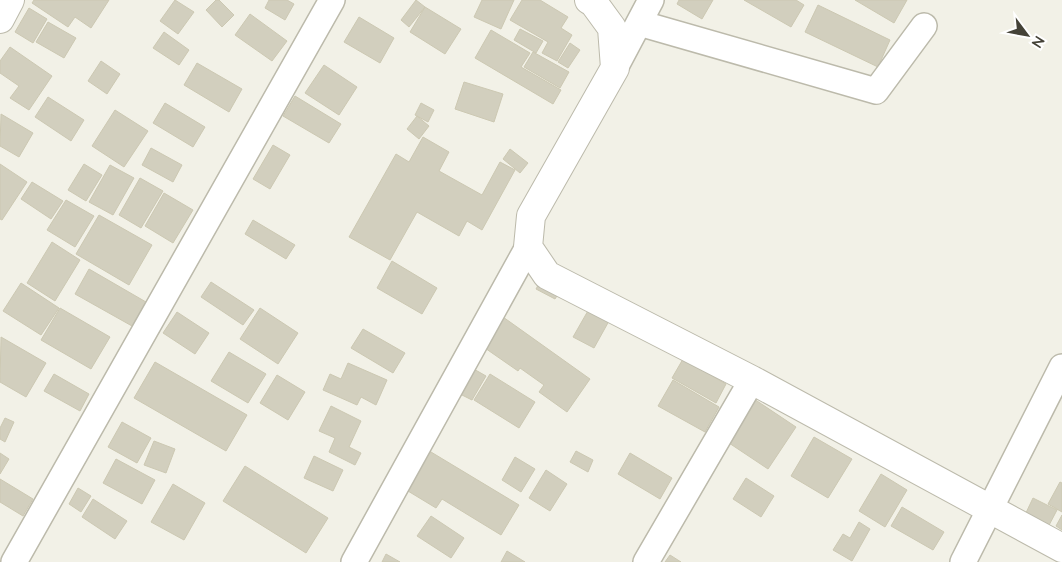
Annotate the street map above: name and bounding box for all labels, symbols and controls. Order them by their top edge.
north arrow [1002,10,1052,60]
text: N [1028,33,1049,51]

